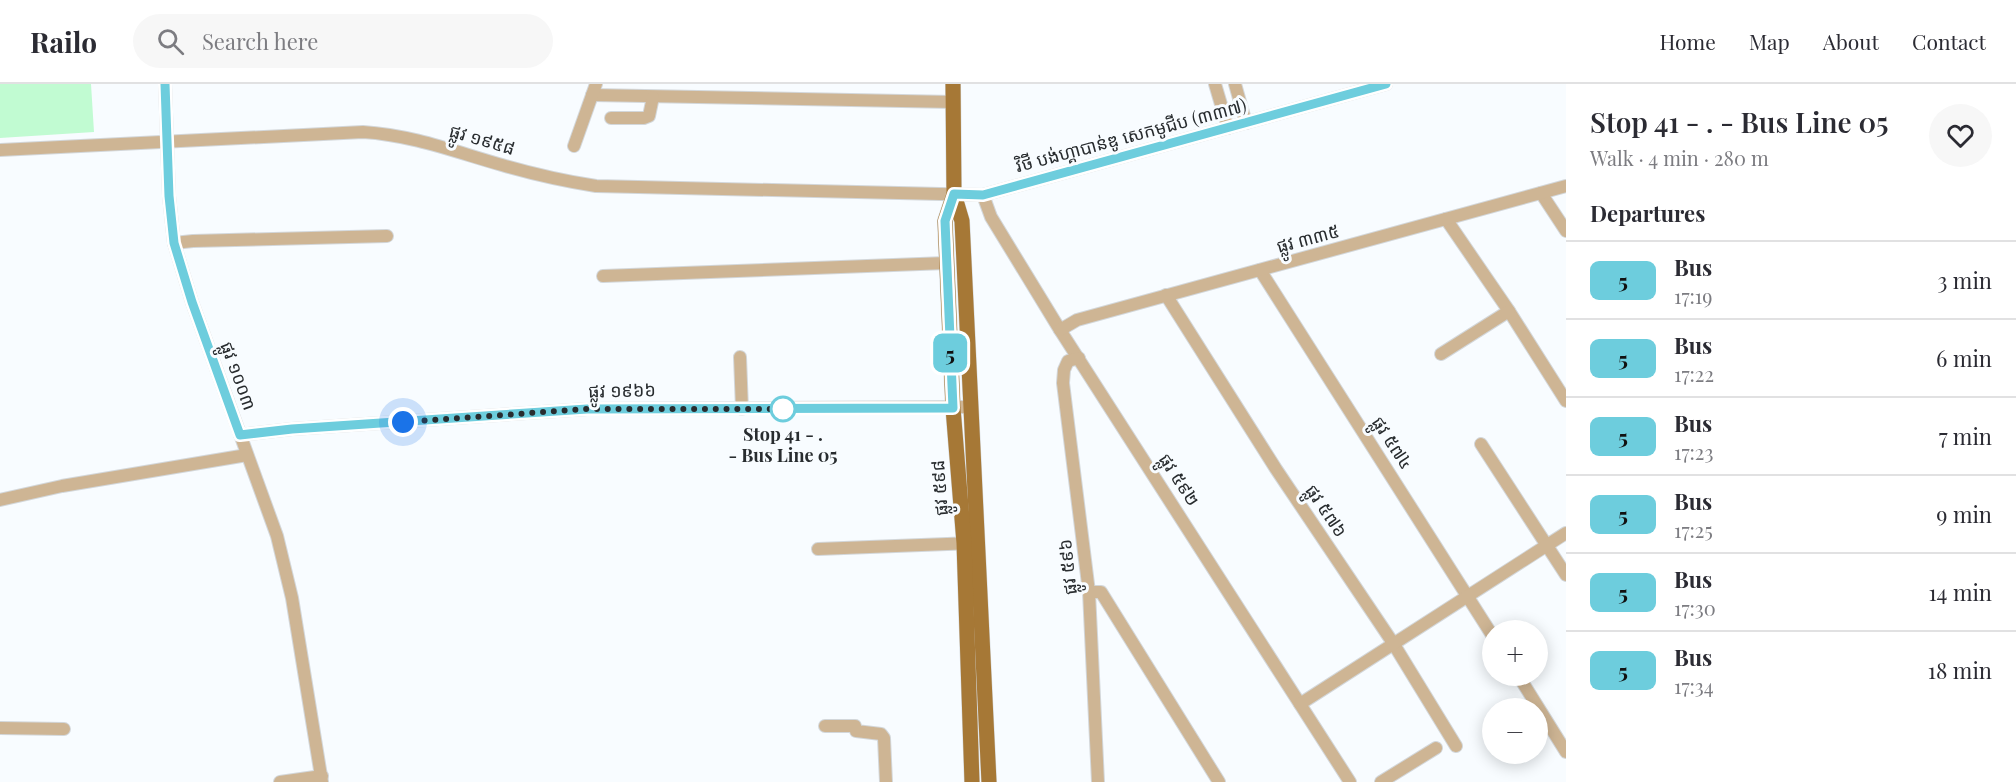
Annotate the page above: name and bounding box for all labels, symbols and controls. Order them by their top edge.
search box [133,14,553,68]
text: Railo [30,23,97,60]
icon: search [154,25,187,58]
text: Search here [202,26,318,56]
text: Home [1660,27,1716,55]
text: Map [1749,27,1790,55]
text: About [1823,27,1879,55]
text: Contact [1912,27,1986,55]
street label: វិថី បង់ហ្គាបាន់ឌូ សេកមូជីប (៣៣៧) [1012,93,1249,178]
text: Stop 41 - . - Bus Line 05 [1590,103,1889,140]
button: heart [1929,104,1992,167]
street label: ផ្លូវ ១៩៥៨ [445,118,518,165]
text: Walk · 4 min · 280 m [1590,144,1769,171]
text: Departures [1590,198,1705,228]
street label: ផ្លូវ ៣៣៥ [1274,218,1343,263]
text: Bus [1674,252,1712,282]
text: 3 min [1937,265,1992,295]
text: 5 [1618,266,1628,294]
text: 17:19 [1674,282,1712,309]
text: Bus [1674,330,1712,360]
line badge: 5 [930,334,970,372]
street label: ផ្លូវ ១០០៣ [210,338,262,415]
text: 5 [945,339,955,367]
text: 6 min [1936,343,1992,373]
text: 5 [1618,344,1628,372]
text: 17:22 [1674,360,1714,387]
street label: ផ្លូវ ១៩៦៦ [588,377,656,408]
marker: Stop 41 - . - Bus Line 05 [770,396,796,422]
your location [388,407,418,437]
text: Bus [1674,408,1712,438]
street label: ផ្លូវ ៥៧៤ [1362,411,1419,477]
text: 7 min [1939,421,1992,451]
place label: Stop 41 - . - Bus Line 05 [728,422,838,467]
text: 5 [1618,422,1628,450]
text: 17:23 [1674,438,1713,465]
street label: ផ្លូវ ៥៩២ [1149,449,1206,513]
street label: ផ្លូវ ៥៩៨ [925,459,958,517]
street label: ផ្លូវ ៥៧៦ [1296,479,1353,544]
text: Bus [1674,486,1712,516]
text: 9 min [1936,499,1992,529]
text: 5 [1618,500,1628,528]
text: 17:25 [1674,516,1713,543]
street label: ផ្លូវ ៥៩៦ [1052,537,1087,596]
text: Bus [1674,564,1712,594]
text: 14 min [1928,577,1992,607]
text: 5 [1618,578,1628,606]
text: 17:30 [1674,594,1716,621]
map controls [1482,620,1548,764]
button: + [1482,620,1548,686]
text: Bus [1674,642,1712,672]
text: 18 min [1928,655,1992,685]
text: 5 [1618,656,1628,684]
text: 17:34 [1674,672,1714,699]
button: − [1482,698,1548,764]

